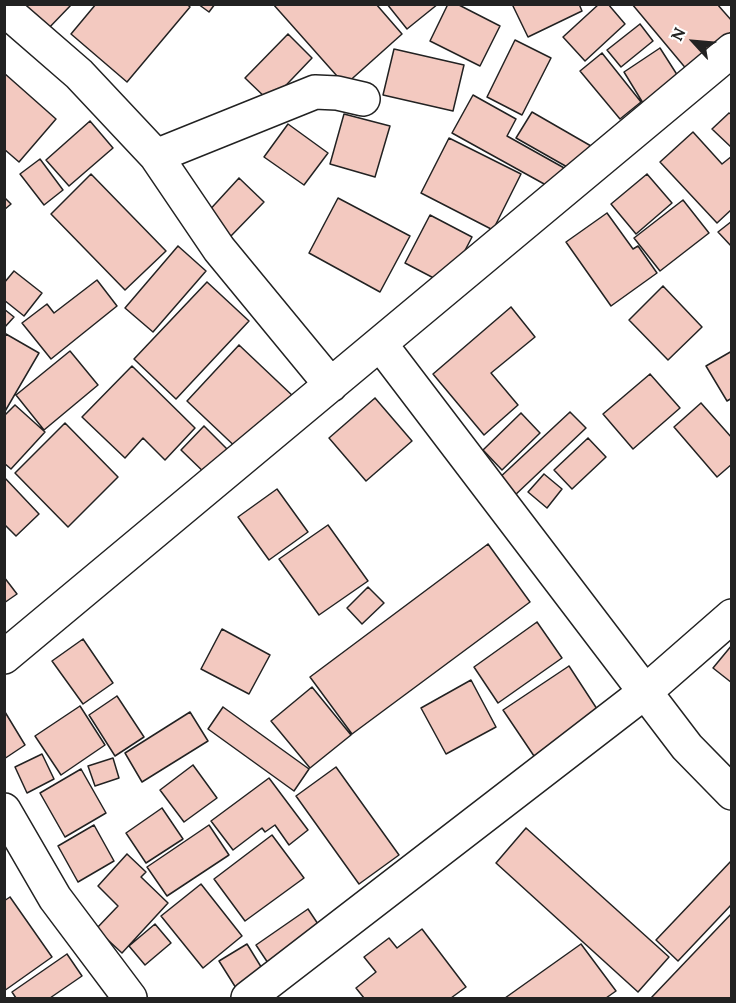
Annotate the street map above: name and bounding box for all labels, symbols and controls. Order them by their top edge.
north arrow [664,12,724,72]
text: N [666,24,690,44]

